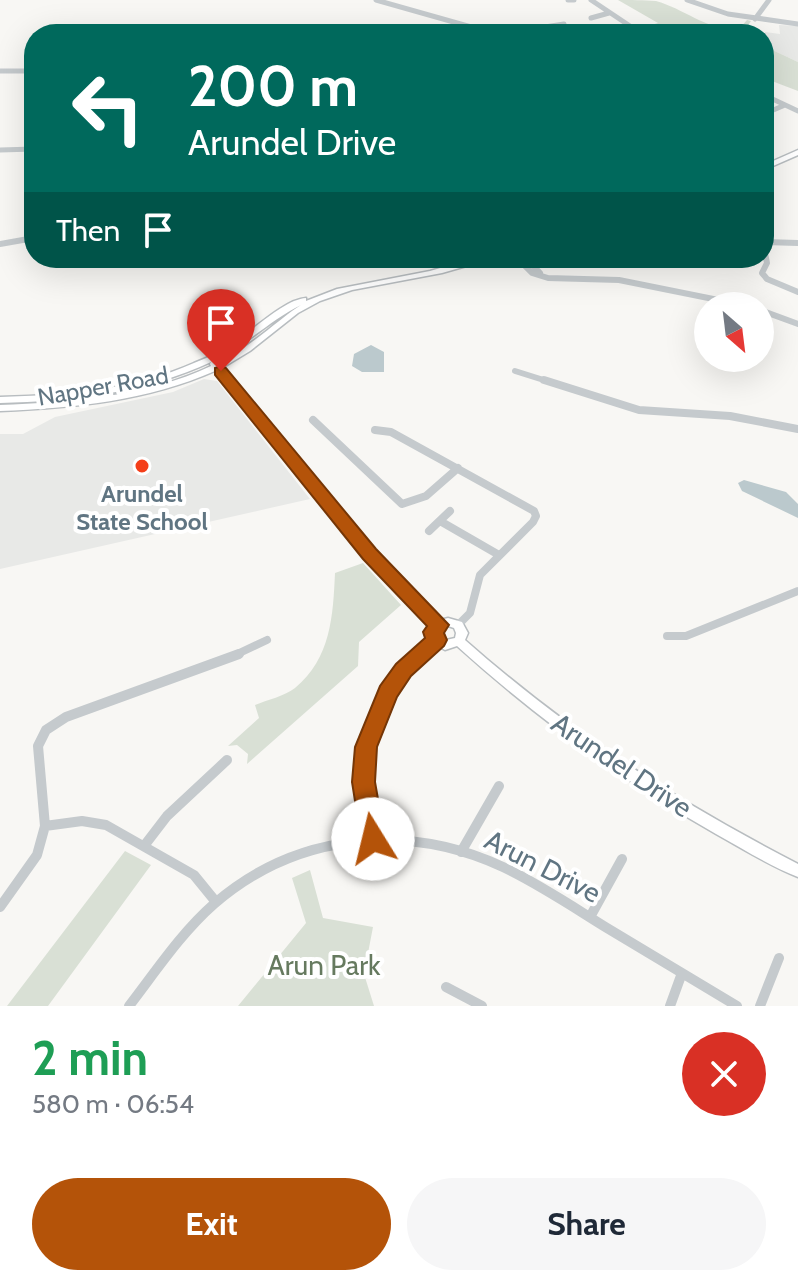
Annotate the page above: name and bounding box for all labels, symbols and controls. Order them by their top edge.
text: 200 m [188,52,358,120]
icon: left [56,56,160,160]
text: Arundel Drive [188,120,396,164]
icon: arrive [136,208,180,252]
text: Then [56,212,120,249]
pin [187,289,255,371]
north arrow [694,292,774,372]
map controls [694,292,774,372]
icon: arrive [199,301,243,345]
street label: Napper Road [35,360,171,412]
marker: Arundel State School [133,457,151,475]
place label: Arundel State School [76,479,208,536]
street label: Arundel Drive [545,706,699,824]
position arrow [331,797,415,881]
street label: Arun Drive [479,822,607,910]
park label: Arun Park [267,948,381,982]
text: 2 min [32,1029,148,1087]
button: close [682,1032,766,1116]
text: 580 m · 06:54 [32,1088,194,1120]
button: Exit [32,1178,391,1270]
button: Share [407,1178,766,1270]

